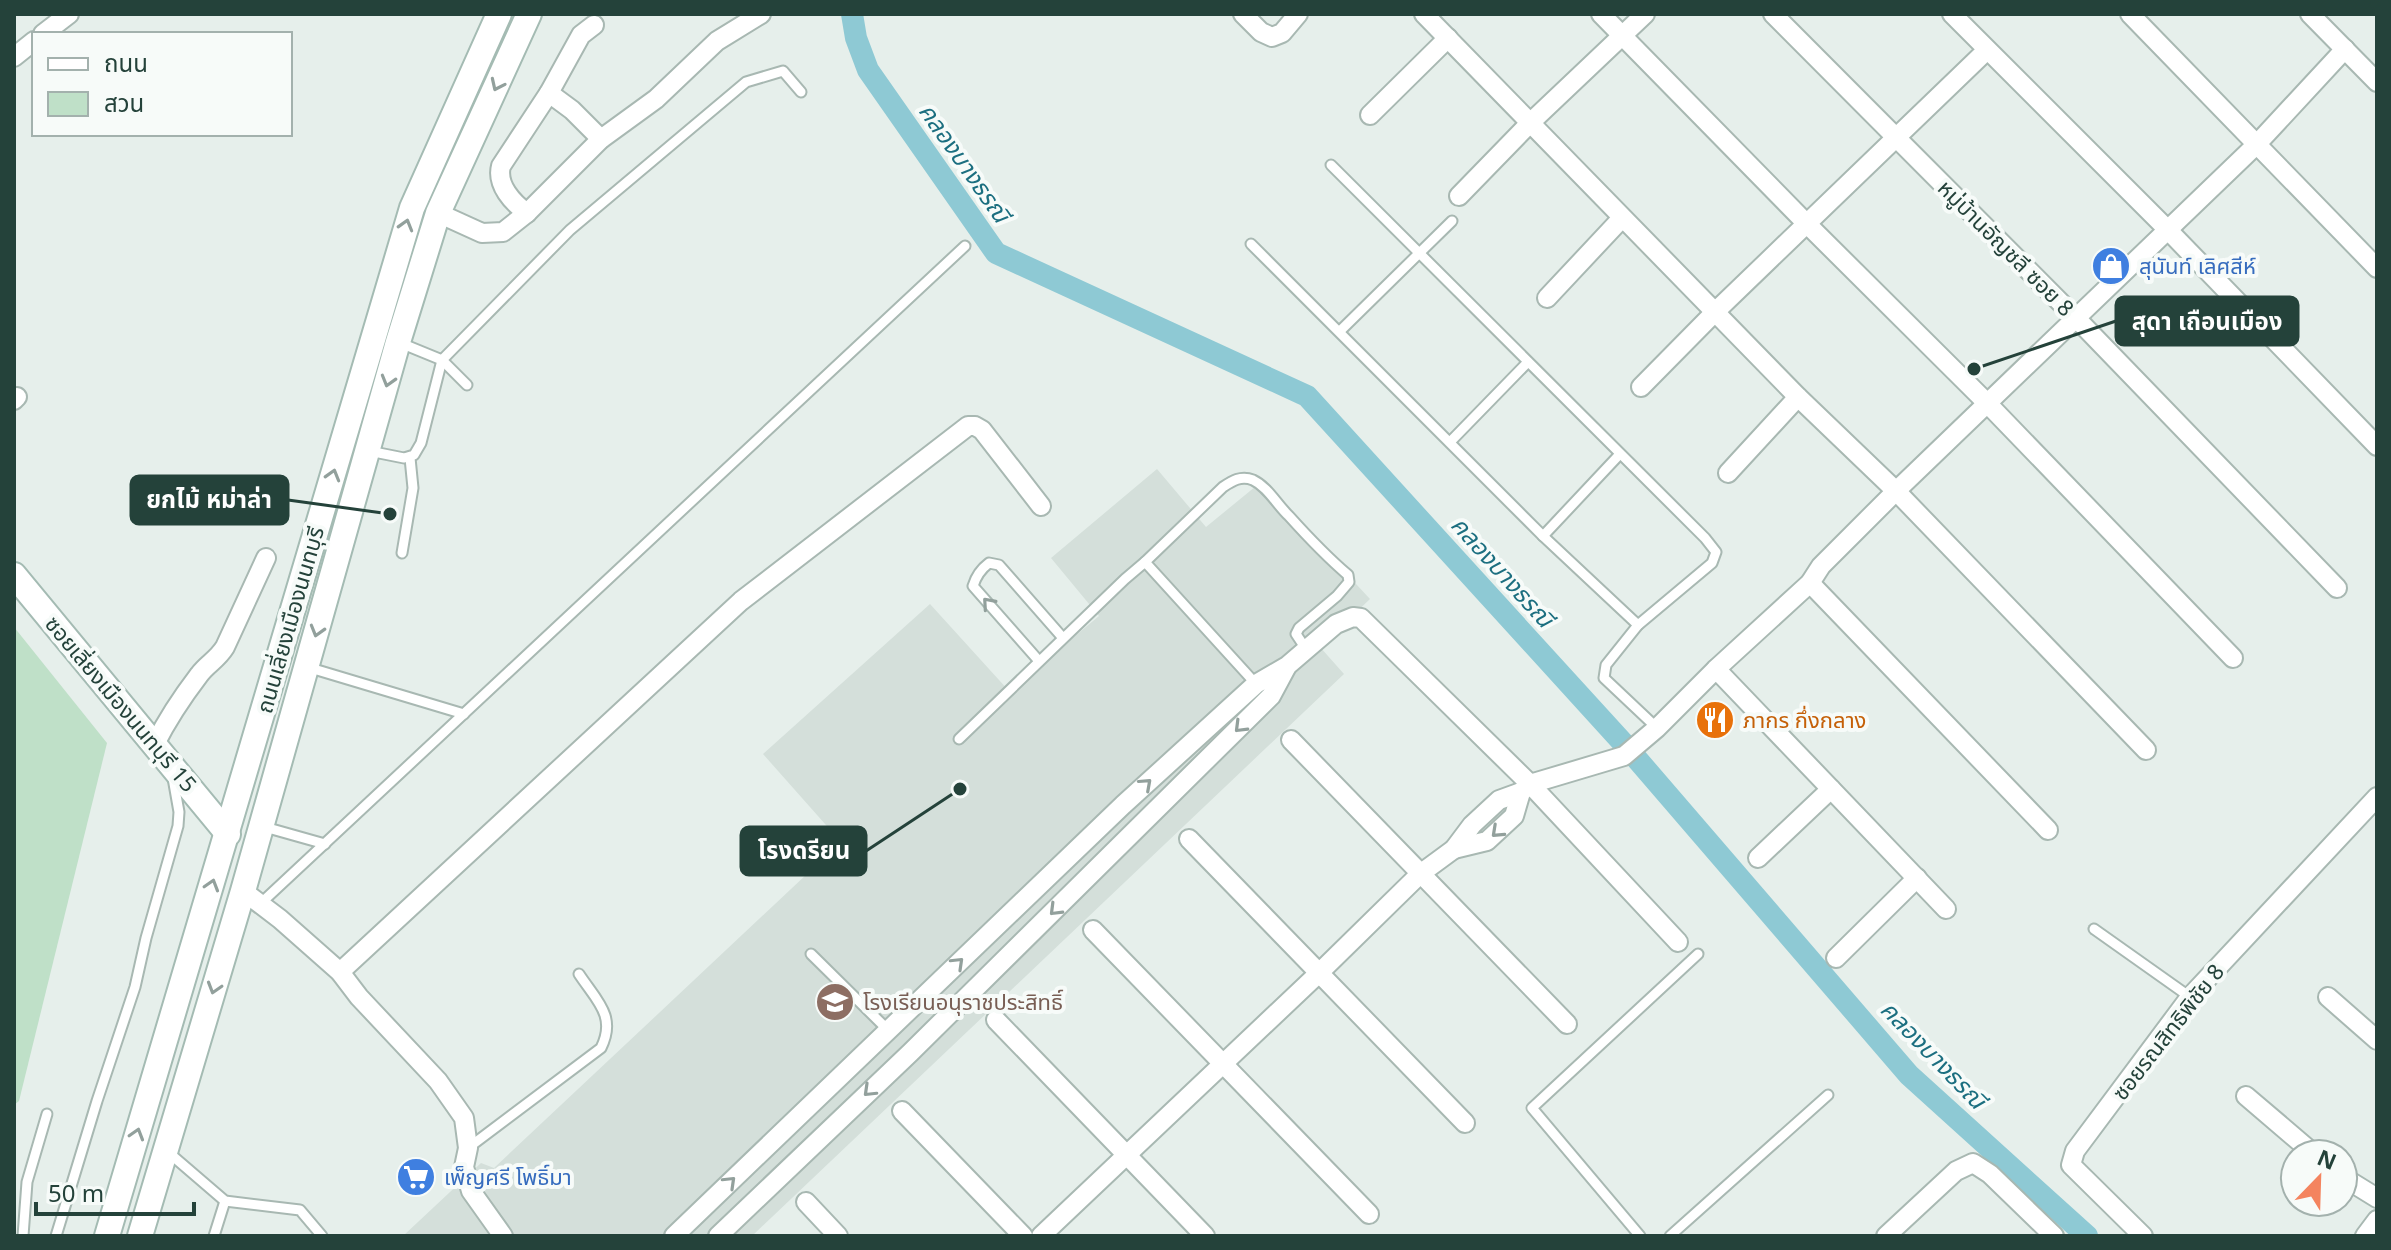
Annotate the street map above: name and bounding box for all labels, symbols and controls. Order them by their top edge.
legend [32,32,292,136]
text: ถนน [104,46,148,79]
one-way arrow [491,77,507,91]
text: สวน [104,86,144,119]
water label: คลองบางธรณี [912,96,1020,231]
street label: หมู่บ้านอัญชลี ซอย 8 [1932,173,2081,322]
one-way arrow [397,219,413,233]
shop icon: สุนันท์ เลิศสีห์ [2090,245,2132,287]
place label: สุนันท์ เลิศสีห์ [2139,250,2256,280]
callout: สุดา เถือนเมือง [2116,297,2298,345]
text: สุดา เถือนเมือง [2132,304,2282,337]
one-way arrow [380,373,397,387]
one-way arrow [324,468,340,482]
callout: ยกไม้ หม่าล่า [131,476,288,524]
text: ยกไม้ หม่าล่า [146,482,272,515]
water label: คลองบางธรณี [1444,508,1564,636]
street label: ถนนเลี่ยงเมืองนนทบุรี [248,523,330,717]
one-way arrow [983,597,998,612]
street label: ซอยเลี่ยงเมืองนนทบุรี 15 [39,609,204,798]
one-way arrow [310,623,326,637]
restaurant icon: ภากร กึ่งกลาง [1694,699,1736,741]
place label: ภากร กึ่งกลาง [1743,704,1866,734]
one-way arrow [1235,718,1249,732]
one-way arrow [1137,779,1152,793]
one-way arrow [1492,822,1507,836]
callout: โรงดรียน [741,827,866,875]
text: โรงดรียน [758,833,850,866]
one-way arrow [203,879,219,893]
one-way arrow [1050,901,1064,915]
street label: ซอยรณสิทธิพิชัย 8 [2104,957,2230,1106]
one-way arrow [949,958,963,972]
one-way arrow [207,981,223,995]
school or university icon: โรงเรียนอนุราชประสิทธิ์ [814,981,856,1023]
place label: โรงเรียนอนุราชประสิทธิ์ [863,986,1063,1016]
water label: คลองบางธรณี [1874,993,1996,1118]
one-way arrow [864,1082,878,1097]
one-way arrow [128,1128,144,1142]
north arrow [2279,1138,2359,1218]
text: N [2313,1141,2341,1176]
supermarket icon: เพ็ญศรี โพธิ์มา [395,1156,437,1198]
place label: เพ็ญศรี โพธิ์มา [444,1161,572,1191]
scale bar [36,1166,194,1216]
text: 50 m [48,1176,104,1209]
one-way arrow [721,1177,736,1191]

